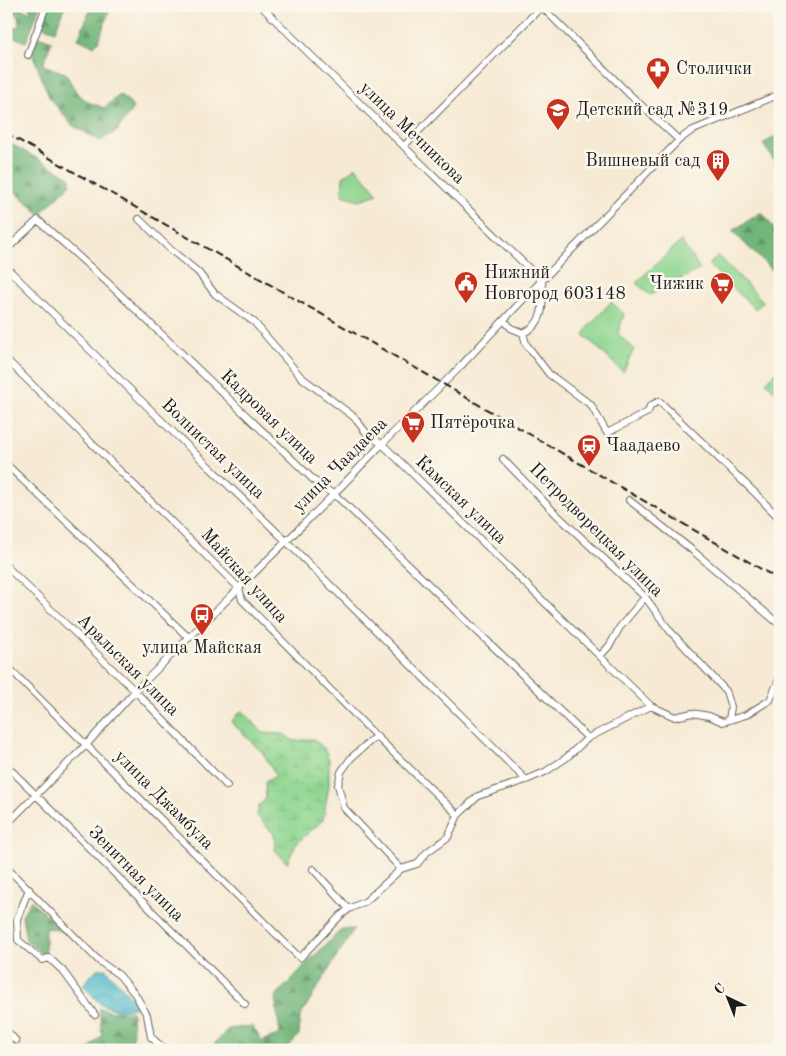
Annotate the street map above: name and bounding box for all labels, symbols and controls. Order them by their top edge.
pharmacy icon: Столички [645,56,671,90]
place label: Столички [676,60,752,78]
street label: улица Мечникова [356,78,468,188]
school or university icon: Детский сад №319 [545,97,571,131]
place label: Детский сад №319 [576,101,729,119]
building icon: Вишневый сад [705,148,731,182]
place label: Вишневый сад [585,152,700,170]
place label: Нижний Новгород 603148 [484,264,626,303]
public building icon: Нижний Новгород 603148 [453,270,479,304]
supermarket icon: Чижик [709,271,735,305]
place label: Чижик [649,275,704,293]
street label: Кадровая улица [217,366,321,468]
street label: Волнистая улица [158,395,268,503]
supermarket icon: Пятёрочка [400,410,426,444]
street label: улица Чаадаева [289,414,391,516]
place label: Пятёрочка [430,414,516,432]
station icon: Чаадаево [576,433,602,467]
place label: Чаадаево [606,437,681,455]
street label: Камская улица [412,452,510,548]
street label: Петродворецкая улица [526,460,666,600]
street label: Майская улица [197,525,291,627]
bus stop icon: улица Майская [189,602,215,636]
street label: Аральская улица [74,611,182,719]
place label: улица Майская [142,639,262,657]
street label: улица Джамбула [111,747,217,853]
street label: Зенитная улица [85,823,187,925]
north arrow [704,974,754,1024]
text: С [712,981,728,997]

